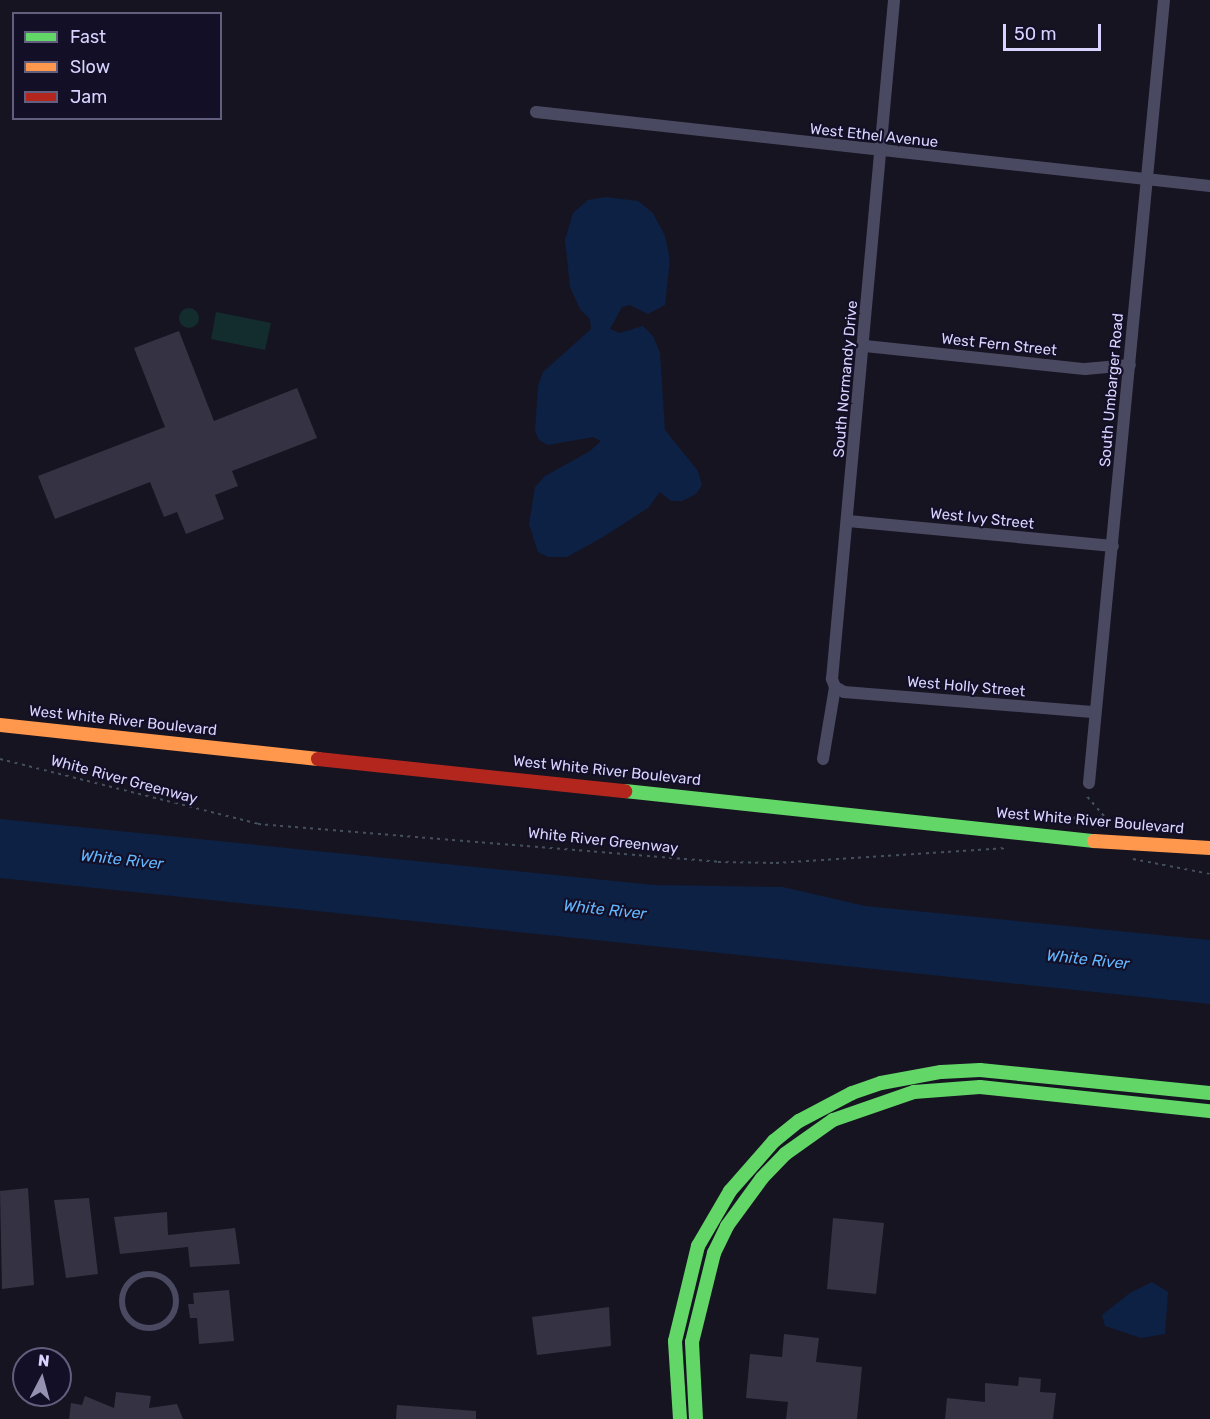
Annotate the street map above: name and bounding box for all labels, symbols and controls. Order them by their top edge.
legend [12,12,222,120]
scale bar [1006,12,1104,50]
text: 50 m [1014,23,1057,45]
text: Fast [70,26,106,48]
text: Slow [70,56,110,78]
text: Jam [70,86,107,108]
street label: West Ethel Avenue [809,120,939,152]
street label: South Normandy Drive [830,299,862,459]
street label: South Umbarger Road [1096,312,1128,468]
street label: West Fern Street [940,330,1058,360]
street label: West Ivy Street [929,505,1035,533]
street label: West Holly Street [906,673,1026,701]
street label: West White River Boulevard [28,702,218,740]
street label: White River Greenway [48,752,200,808]
street label: West White River Boulevard [512,752,702,790]
street label: West White River Boulevard [995,804,1185,838]
street label: White River Greenway [527,824,679,858]
water label: White River [80,846,164,874]
water label: White River [563,896,647,924]
water label: White River [1046,946,1130,974]
north arrow [12,1347,72,1407]
text: N [37,1351,50,1371]

